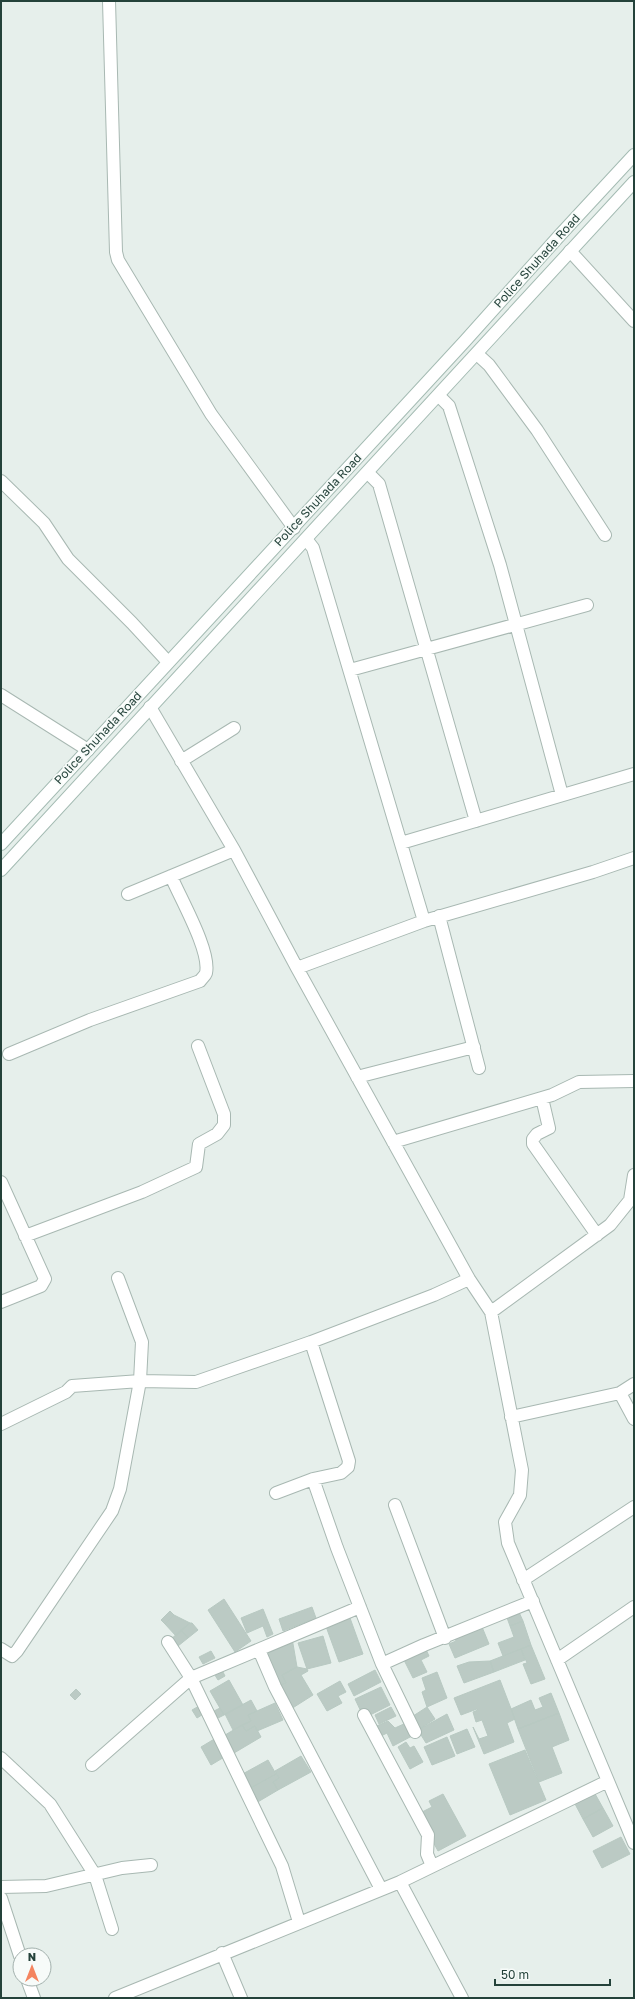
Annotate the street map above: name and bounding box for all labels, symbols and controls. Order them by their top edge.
street label: Police Shuhada Road [490,210,583,311]
street label: Police Shuhada Road [271,450,365,549]
street label: Police Shuhada Road [51,688,145,787]
north arrow [12,1947,52,1987]
text: N [28,1950,36,1963]
scale bar [495,1961,610,1987]
text: 50 m [501,1967,529,1982]

